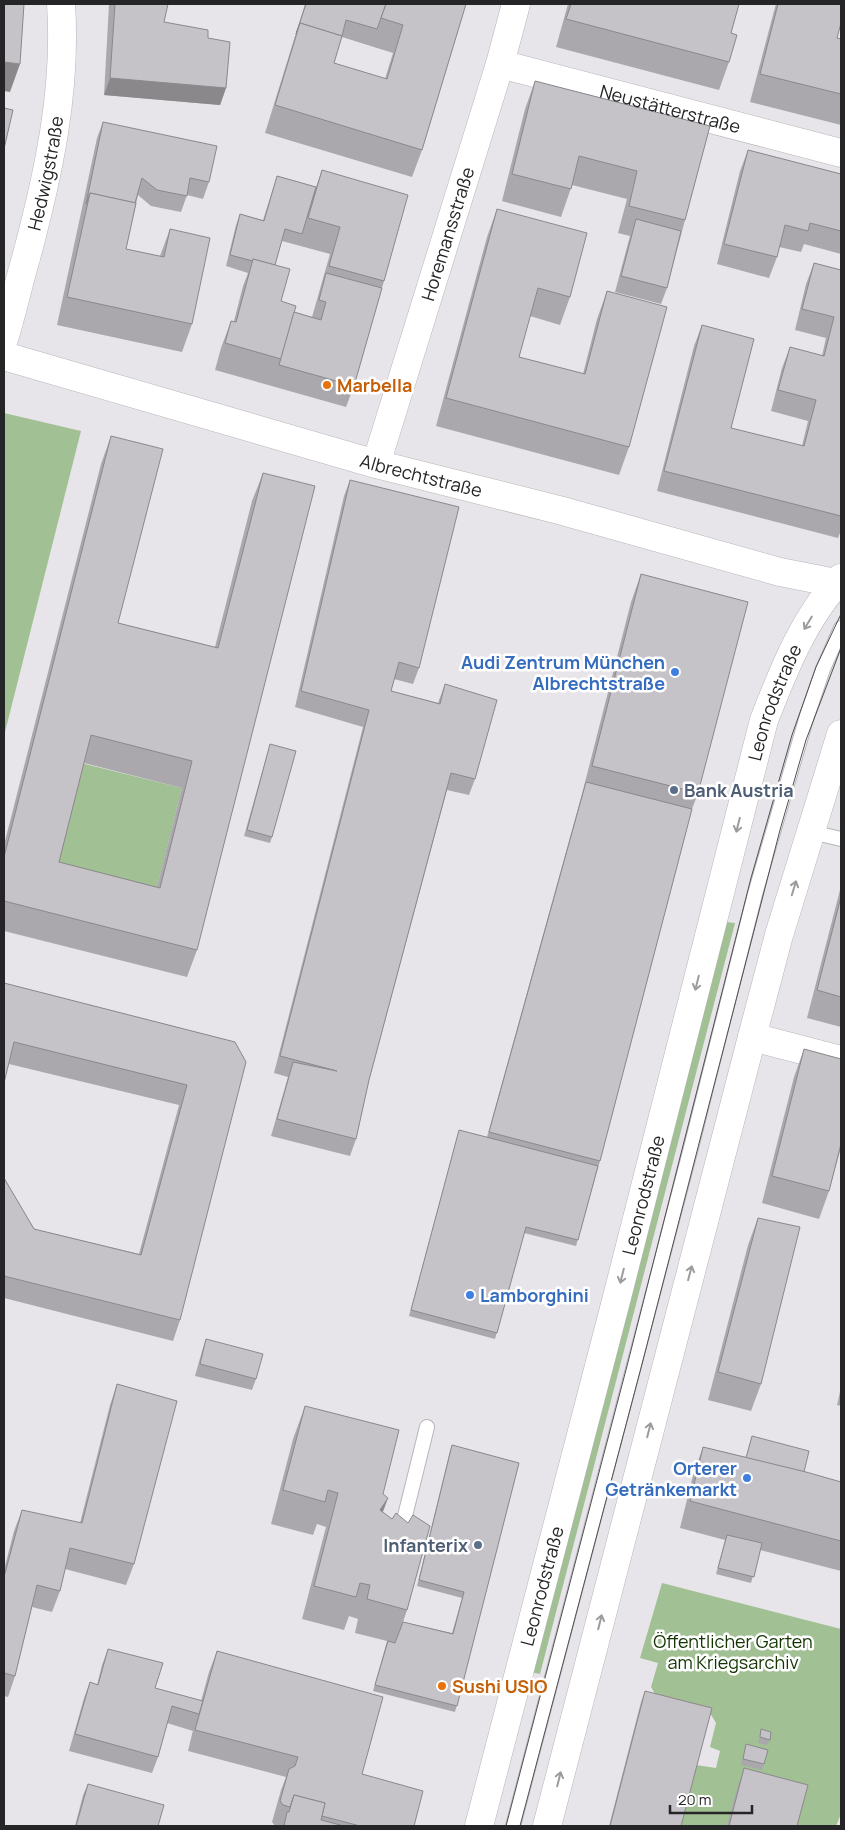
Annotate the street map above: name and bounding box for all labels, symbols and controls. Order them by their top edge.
street label: Neustätterstraße [597,79,743,138]
street label: Hedwigstraße [22,114,68,233]
street label: Horemansstraße [415,164,479,304]
place label: Marbella [337,373,412,397]
marker: Marbella [321,379,333,391]
street label: Albrechtstraße [357,448,485,502]
one-way arrow [803,616,813,630]
street label: Leonrodstraße [742,640,807,763]
place label: Audi Zentrum München Albrechtstraße [461,650,665,695]
marker: Audi Zentrum München Albrechtstraße [669,666,681,678]
place label: Bank Austria [684,778,794,802]
marker: Bank Austria [668,784,680,796]
one-way arrow [732,817,742,833]
one-way arrow [789,881,799,897]
one-way arrow [692,974,702,990]
street label: Leonrodstraße [616,1132,670,1257]
one-way arrow [686,1266,695,1282]
one-way arrow [617,1267,627,1283]
place label: Lamborghini [480,1283,589,1307]
marker: Lamborghini [464,1289,476,1301]
one-way arrow [645,1423,654,1439]
place label: Orterer Getränkemarkt [605,1456,737,1501]
marker: Orterer Getränkemarkt [741,1472,753,1484]
street label: Leonrodstraße [514,1524,569,1649]
place label: Infanterix [383,1533,468,1557]
marker: Infanterix [472,1539,484,1551]
one-way arrow [595,1614,605,1630]
park label: Öffentlicher Garten am Kriegsarchiv [653,1629,813,1674]
place label: Sushi USIO [452,1674,548,1698]
marker: Sushi USIO [436,1680,448,1692]
one-way arrow [555,1772,564,1788]
scale bar [670,1782,752,1814]
text: 20 m [678,1789,711,1810]

